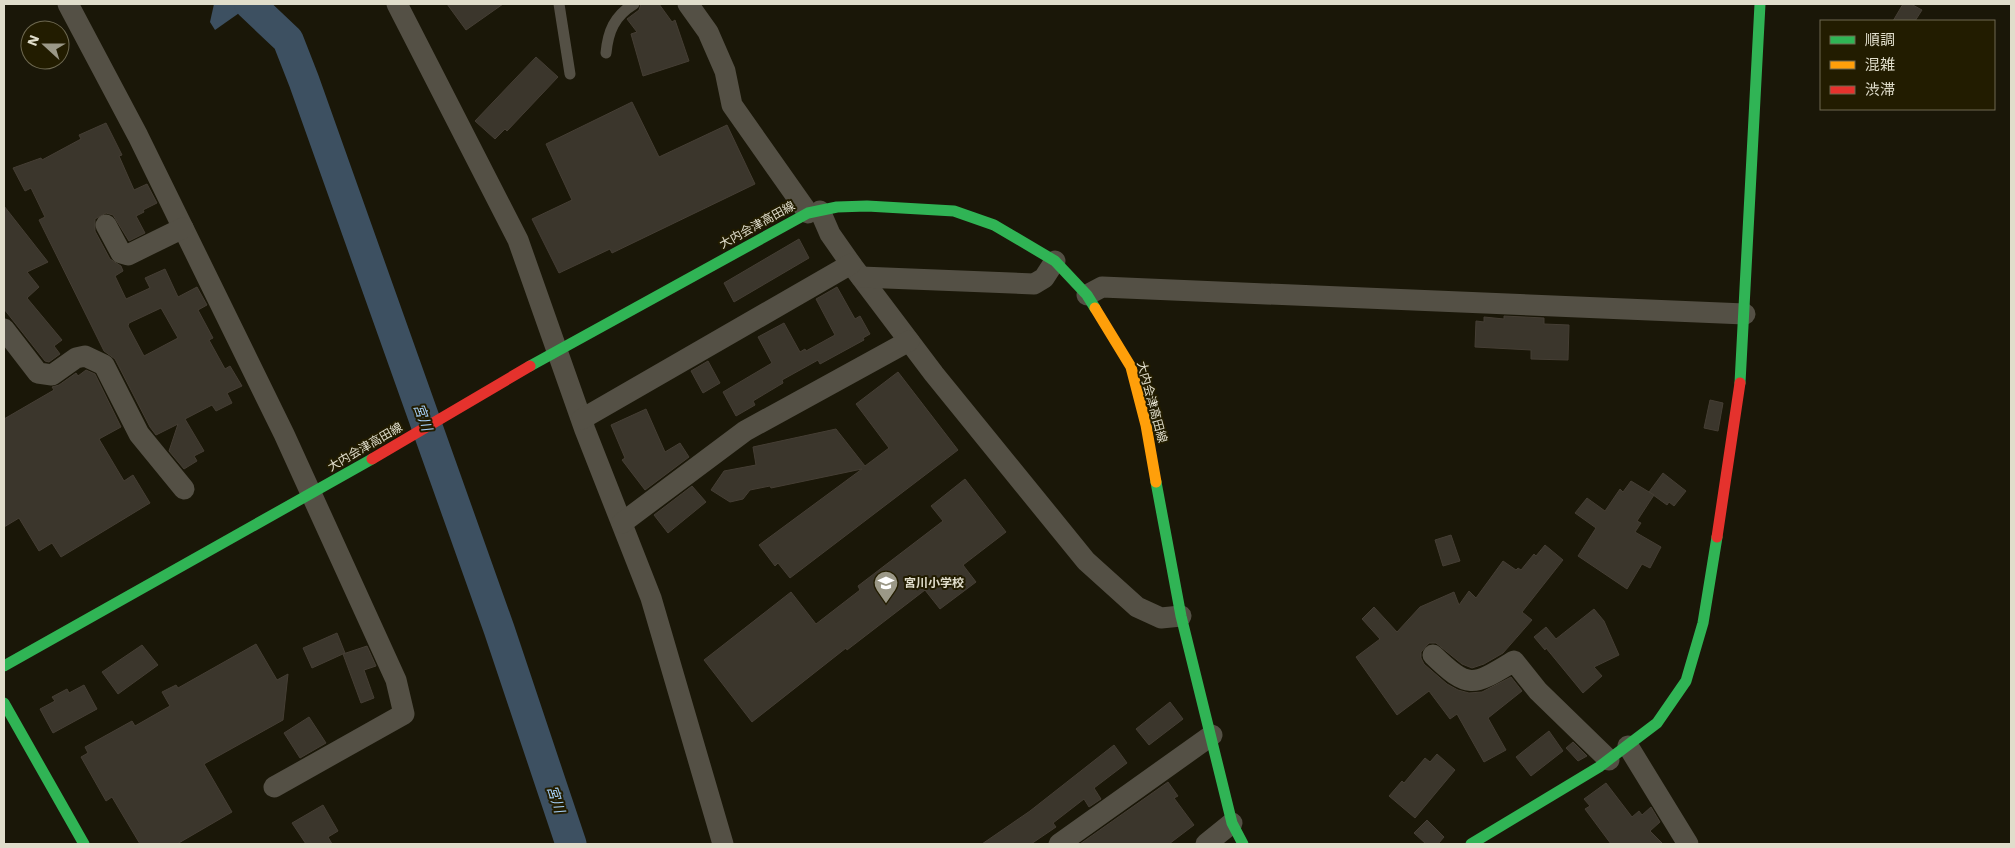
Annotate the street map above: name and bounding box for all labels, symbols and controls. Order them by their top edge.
north arrow [20,20,70,70]
legend [1820,20,1995,110]
text: 順調 [1865,31,1895,49]
text: N [24,33,42,48]
text: 混雑 [1865,56,1895,74]
text: 渋滞 [1865,81,1895,99]
street label: 大内会津高田線 [717,199,797,251]
street label: 大内会津高田線 [1134,360,1170,444]
water label: 宮川 [411,401,436,435]
street label: 大内会津高田線 [325,420,405,474]
school or university icon: 宮川小学校 [873,570,899,604]
place label: 宮川小学校 [904,576,964,590]
water label: 宮川 [544,783,569,817]

